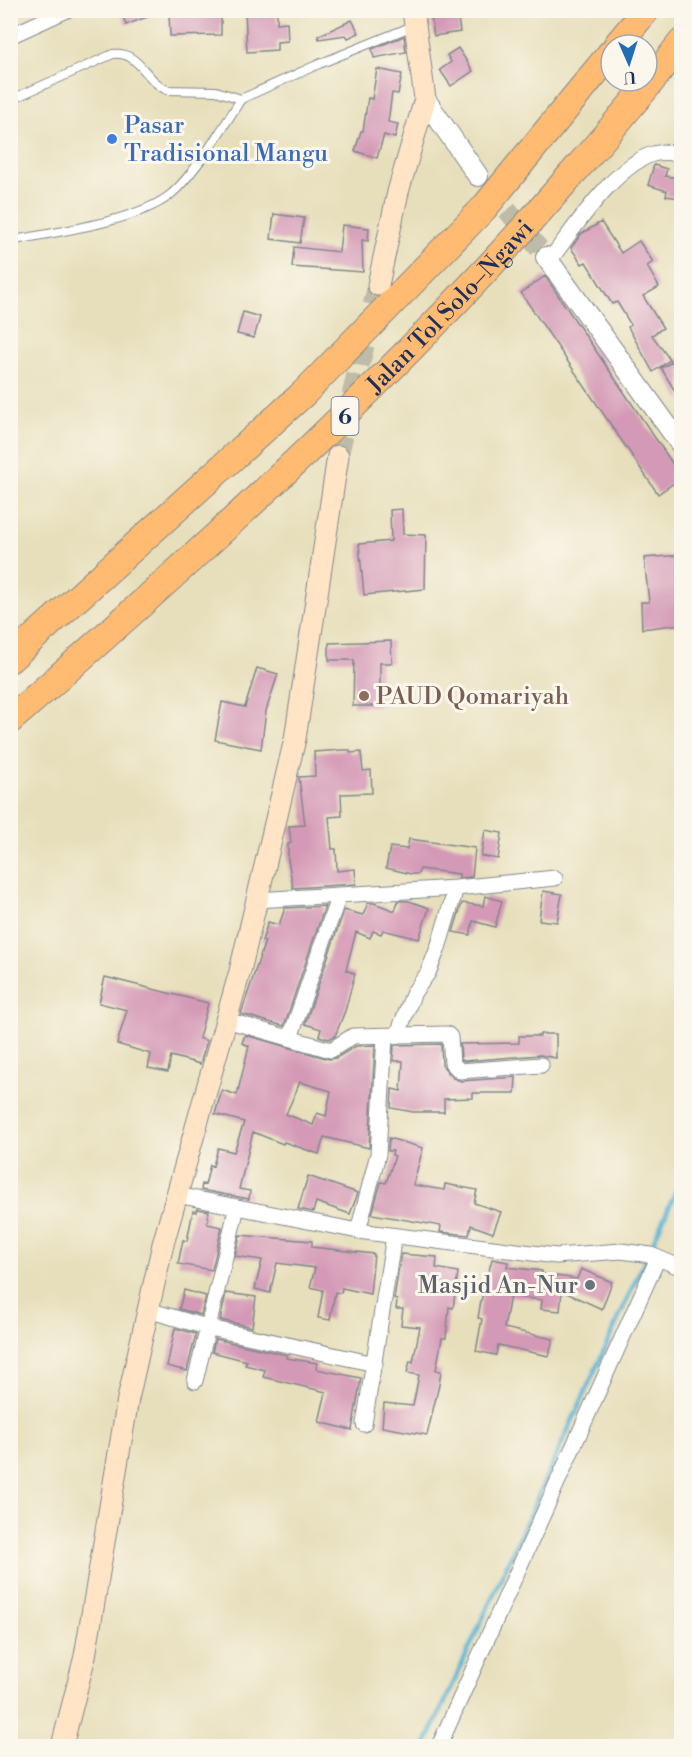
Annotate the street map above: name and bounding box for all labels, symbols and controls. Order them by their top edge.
north arrow [599,33,659,93]
text: U [622,67,636,87]
place label: Pasar Tradisional Mangu [124,111,328,169]
marker: Pasar Tradisional Mangu [105,132,119,146]
street label: Jalan Tol Solo–Ngawi [360,214,540,401]
road number: 6 [332,397,358,435]
place label: PAUD Qomariyah [376,682,569,712]
marker: PAUD Qomariyah [357,689,371,703]
place label: Masjid An-Nur [418,1271,578,1301]
marker: Masjid An-Nur [583,1278,597,1292]

